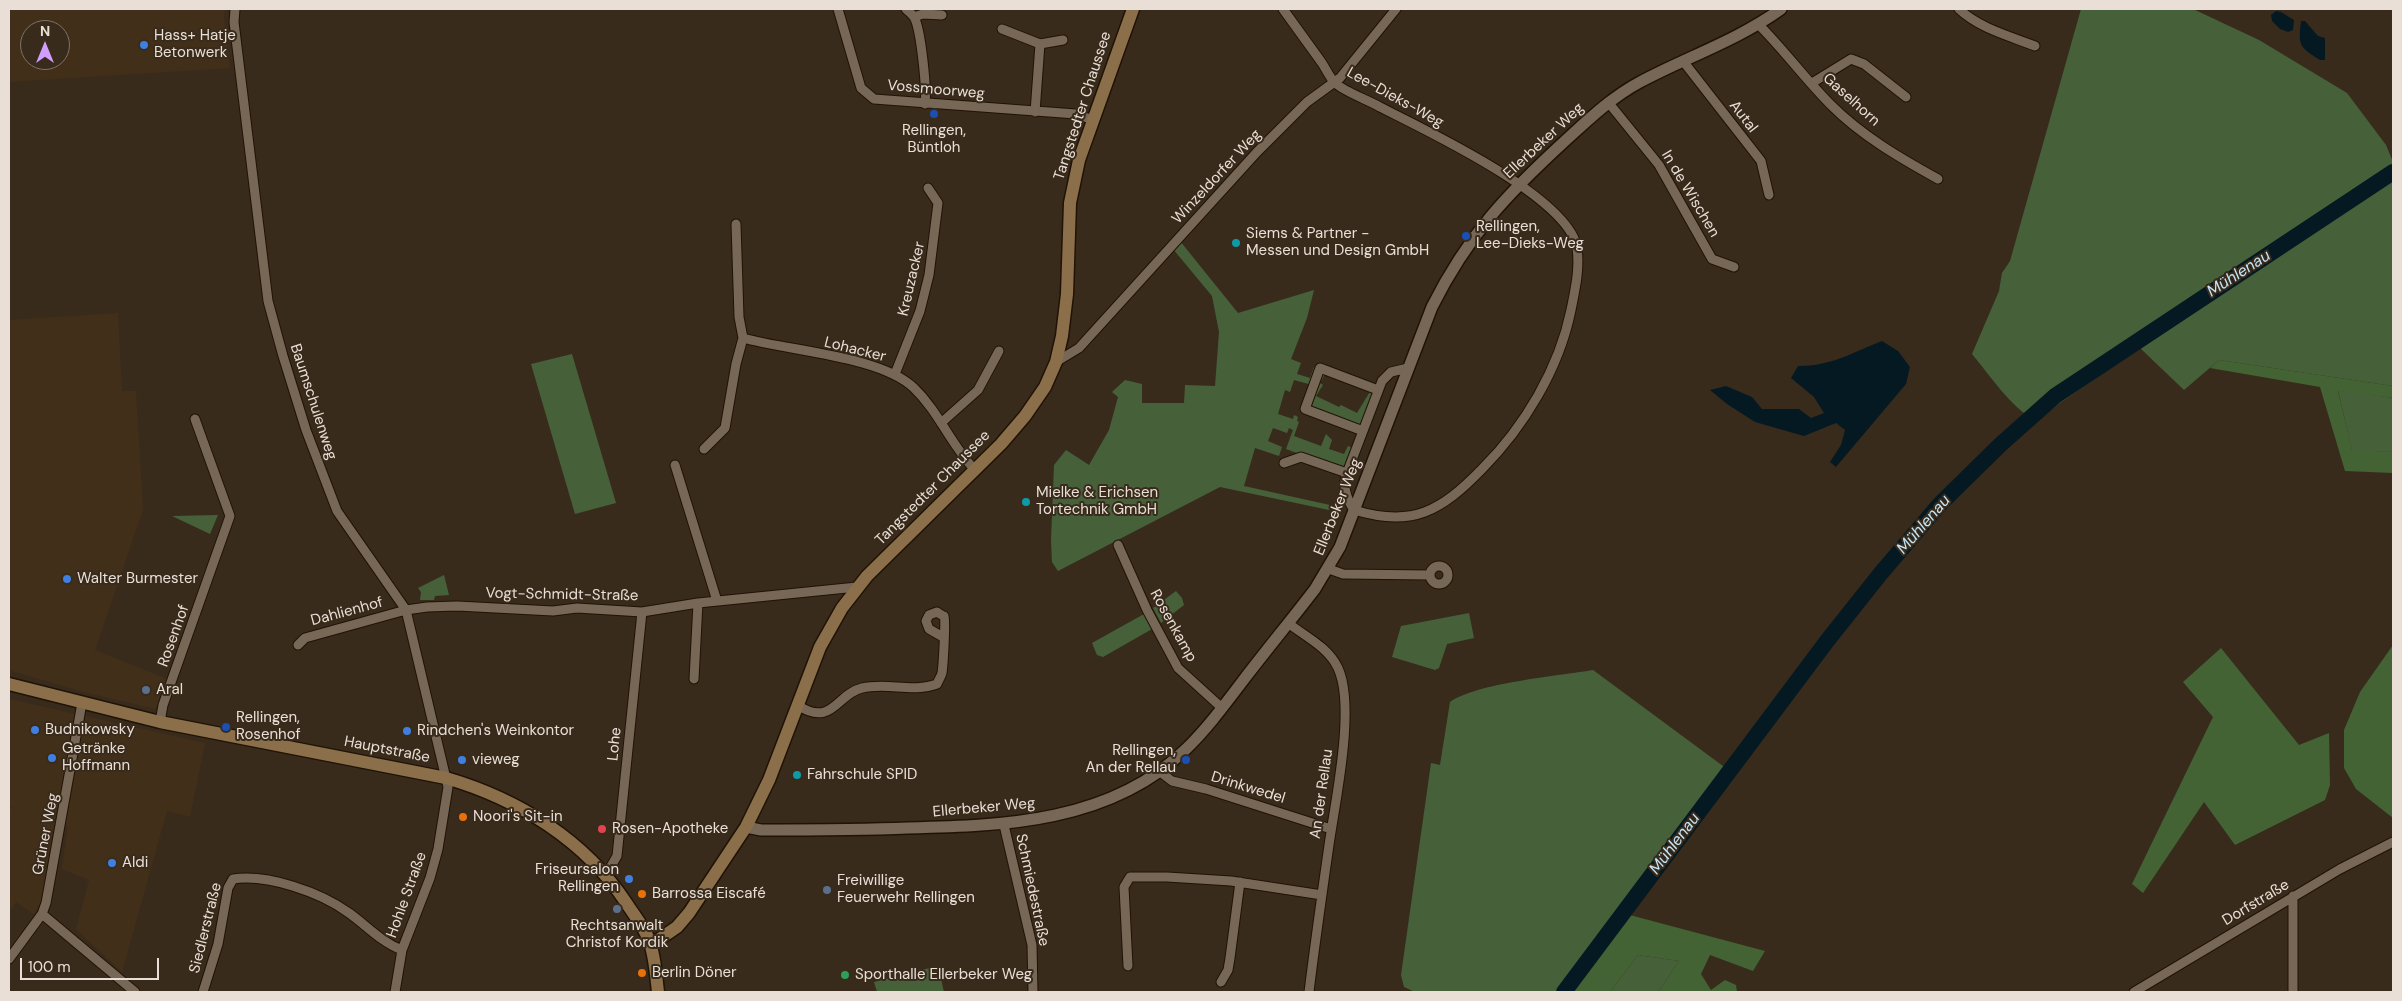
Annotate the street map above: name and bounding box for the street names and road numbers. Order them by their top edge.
street label: Tangstedter Chaussee [1050,29,1116,183]
street label: Lee-Dieks-Weg [1343,64,1447,132]
street label: Gaselhorn [1819,70,1883,130]
street label: Vossmoorweg [887,77,985,103]
street label: Autal [1725,97,1761,137]
street label: Ellerbeker Weg [1500,99,1588,183]
street label: Winzeldorfer Weg [1169,126,1265,228]
street label: In de Wischen [1657,147,1723,241]
street label: Kreuzacker [895,240,929,318]
street label: Lohacker [822,334,888,366]
street label: Baumschulenweg [286,342,340,462]
street label: Tangstedter Chaussee [872,427,994,549]
street label: Ellerbeker Weg [1310,456,1366,558]
street label: Vogt-Schmidt-Straße [485,585,639,605]
street label: Rosenkamp [1146,586,1200,666]
street label: Dahlienhof [309,594,385,630]
street label: Rosenhof [154,603,194,669]
street label: Lohe [604,726,626,762]
street label: Hauptstraße [343,733,431,767]
street label: An der Rellau [1307,748,1337,840]
street label: Drinkwedel [1209,768,1287,808]
street label: Grüner Weg [29,792,63,876]
street label: Ellerbeker Weg [932,795,1036,821]
street label: Schmiedestraße [1011,832,1053,948]
street label: Hohle Straße [383,850,431,940]
street label: Dorfstraße [2219,876,2293,930]
street label: Siedlerstraße [186,881,226,975]

